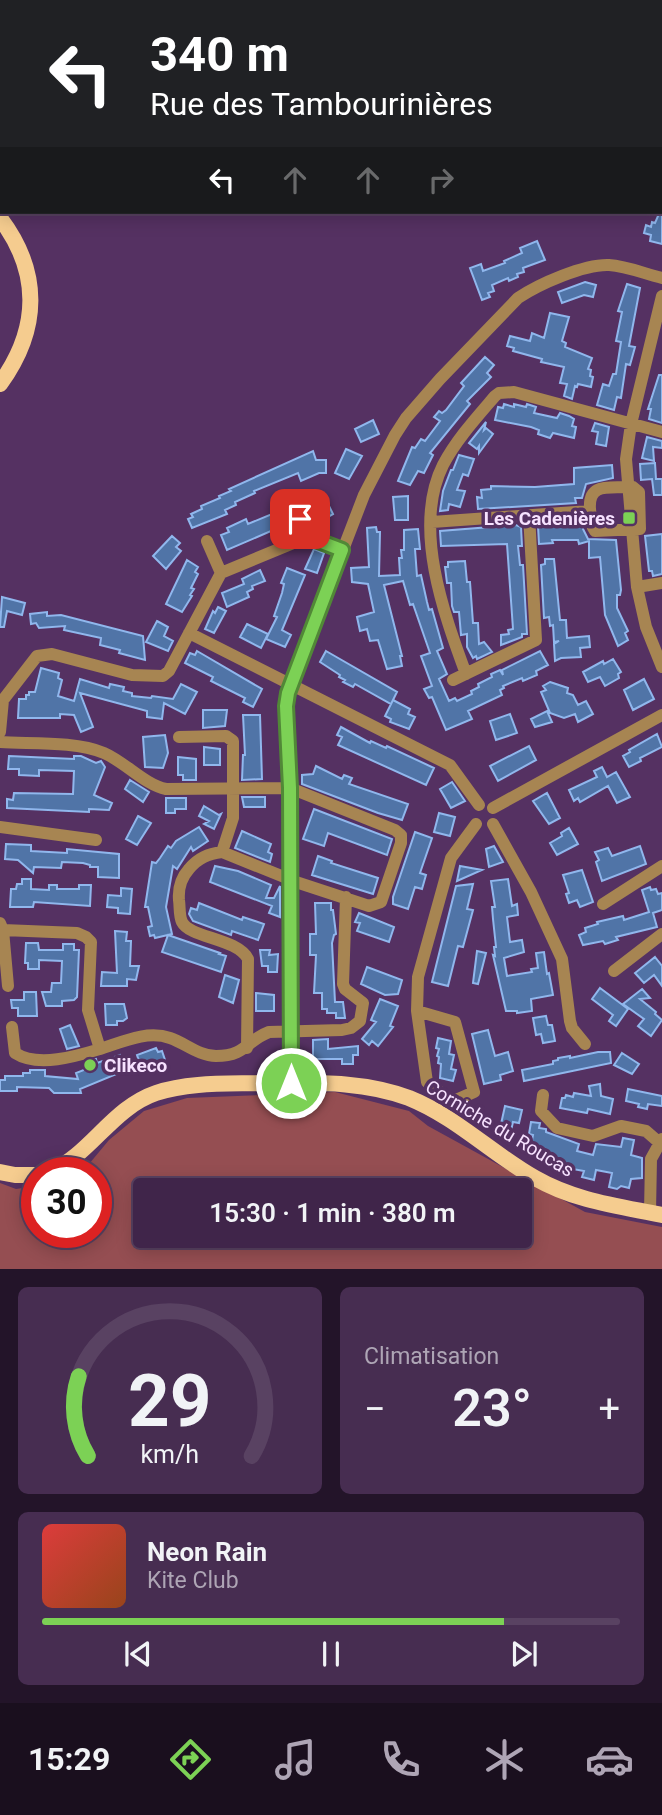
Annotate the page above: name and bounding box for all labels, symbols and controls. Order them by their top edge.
text: 340 m [150,26,289,83]
icon: left [35,28,126,119]
text: Rue des Tambourinières [150,85,493,123]
icon: left [203,161,241,199]
icon: ahead [276,161,314,199]
icon: ahead [349,161,387,199]
icon: right [422,161,460,199]
pin [270,489,330,549]
icon: arrive [281,500,319,538]
place label: Les Cadenières [484,507,615,530]
marker: Les Cadenières [621,510,637,526]
position arrow [254,1046,328,1120]
place label: Clikeco [104,1054,168,1077]
marker: Clikeco [82,1057,98,1073]
street label: Corniche du Roucas [421,1075,578,1182]
speed limit sign: 30 [21,1157,112,1248]
text: 15:30 · 1 min · 380 m [209,1198,456,1228]
text: Climatisation [364,1343,499,1370]
text: 29 [128,1359,212,1445]
text: 23° [452,1378,532,1439]
text: − [364,1387,386,1431]
text: + [598,1387,620,1431]
text: km/h [141,1440,199,1469]
text: Neon Rain [147,1537,267,1567]
text: Kite Club [147,1567,239,1594]
icon: previous [119,1635,157,1673]
icon: pause [312,1635,350,1673]
icon: next [505,1635,543,1673]
icon: directions [166,1735,215,1784]
icon: music [271,1735,320,1784]
icon: phone [376,1735,425,1784]
icon: climate [480,1735,529,1784]
icon: car [585,1735,634,1784]
text: 15:29 [28,1740,110,1778]

